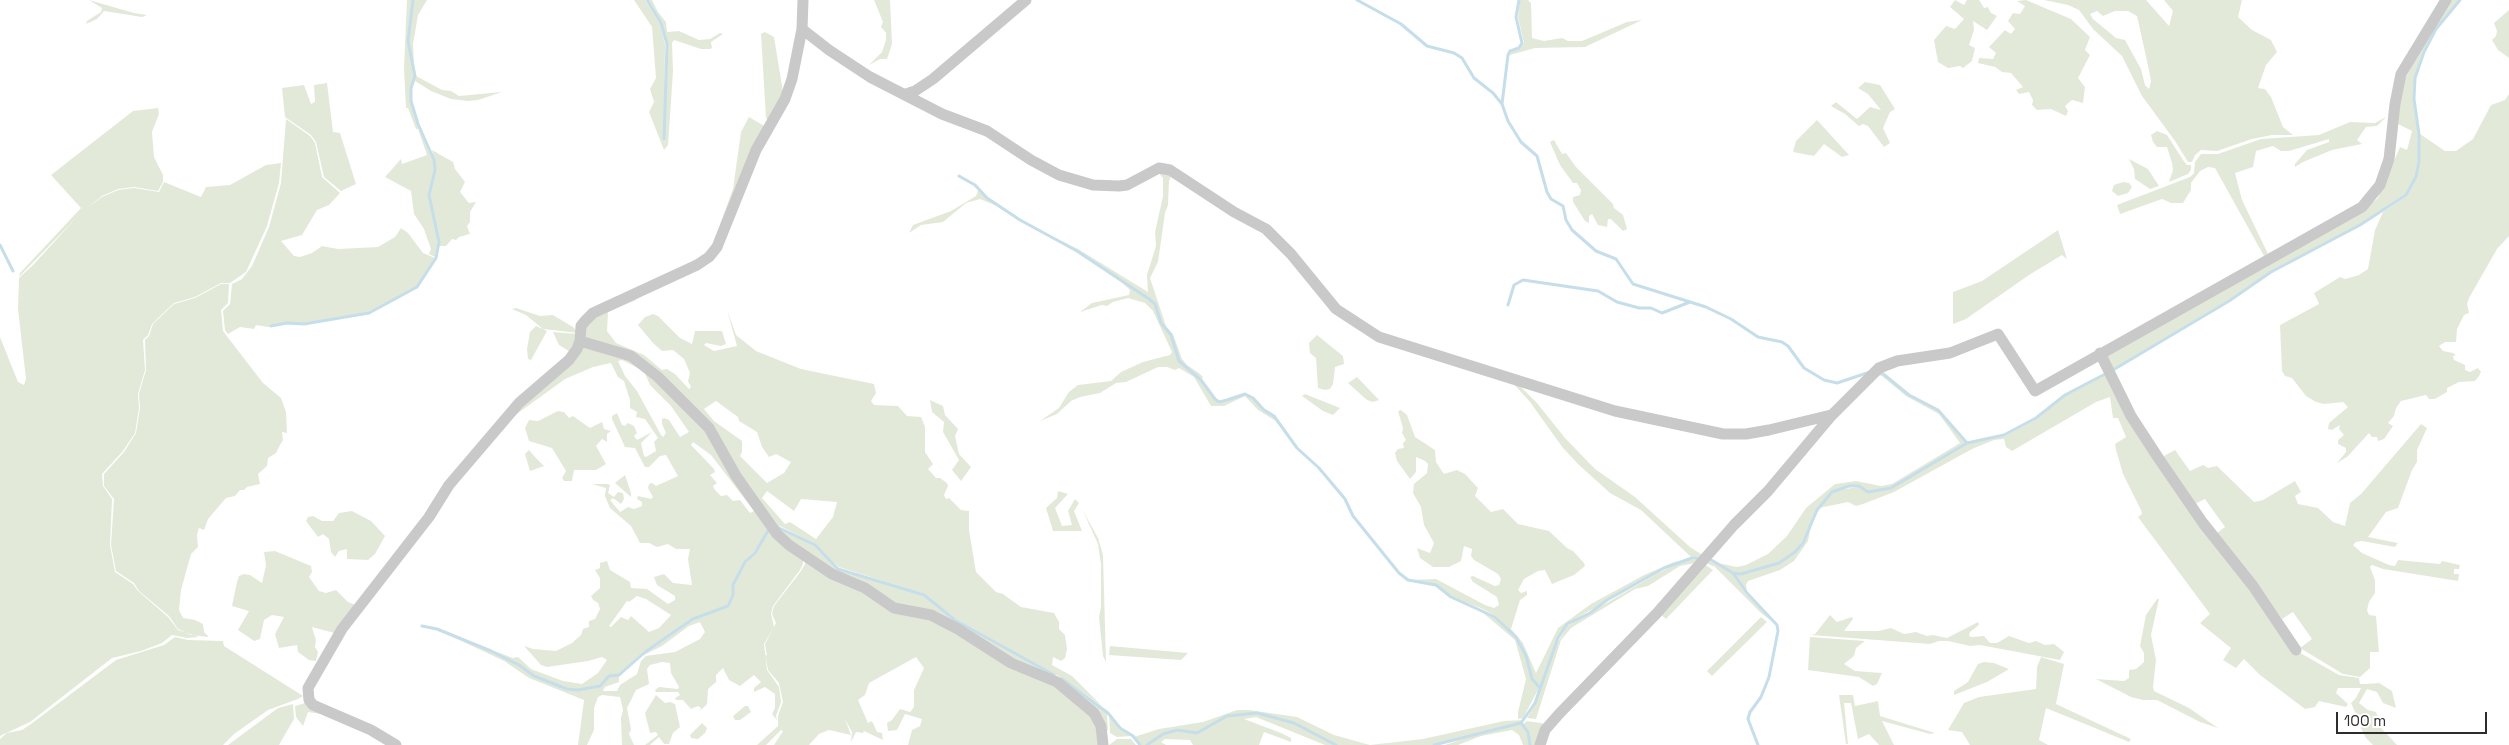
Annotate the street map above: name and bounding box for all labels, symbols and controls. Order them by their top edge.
scale bar [2339,702,2490,734]
text: 100 m [2344,711,2386,730]

